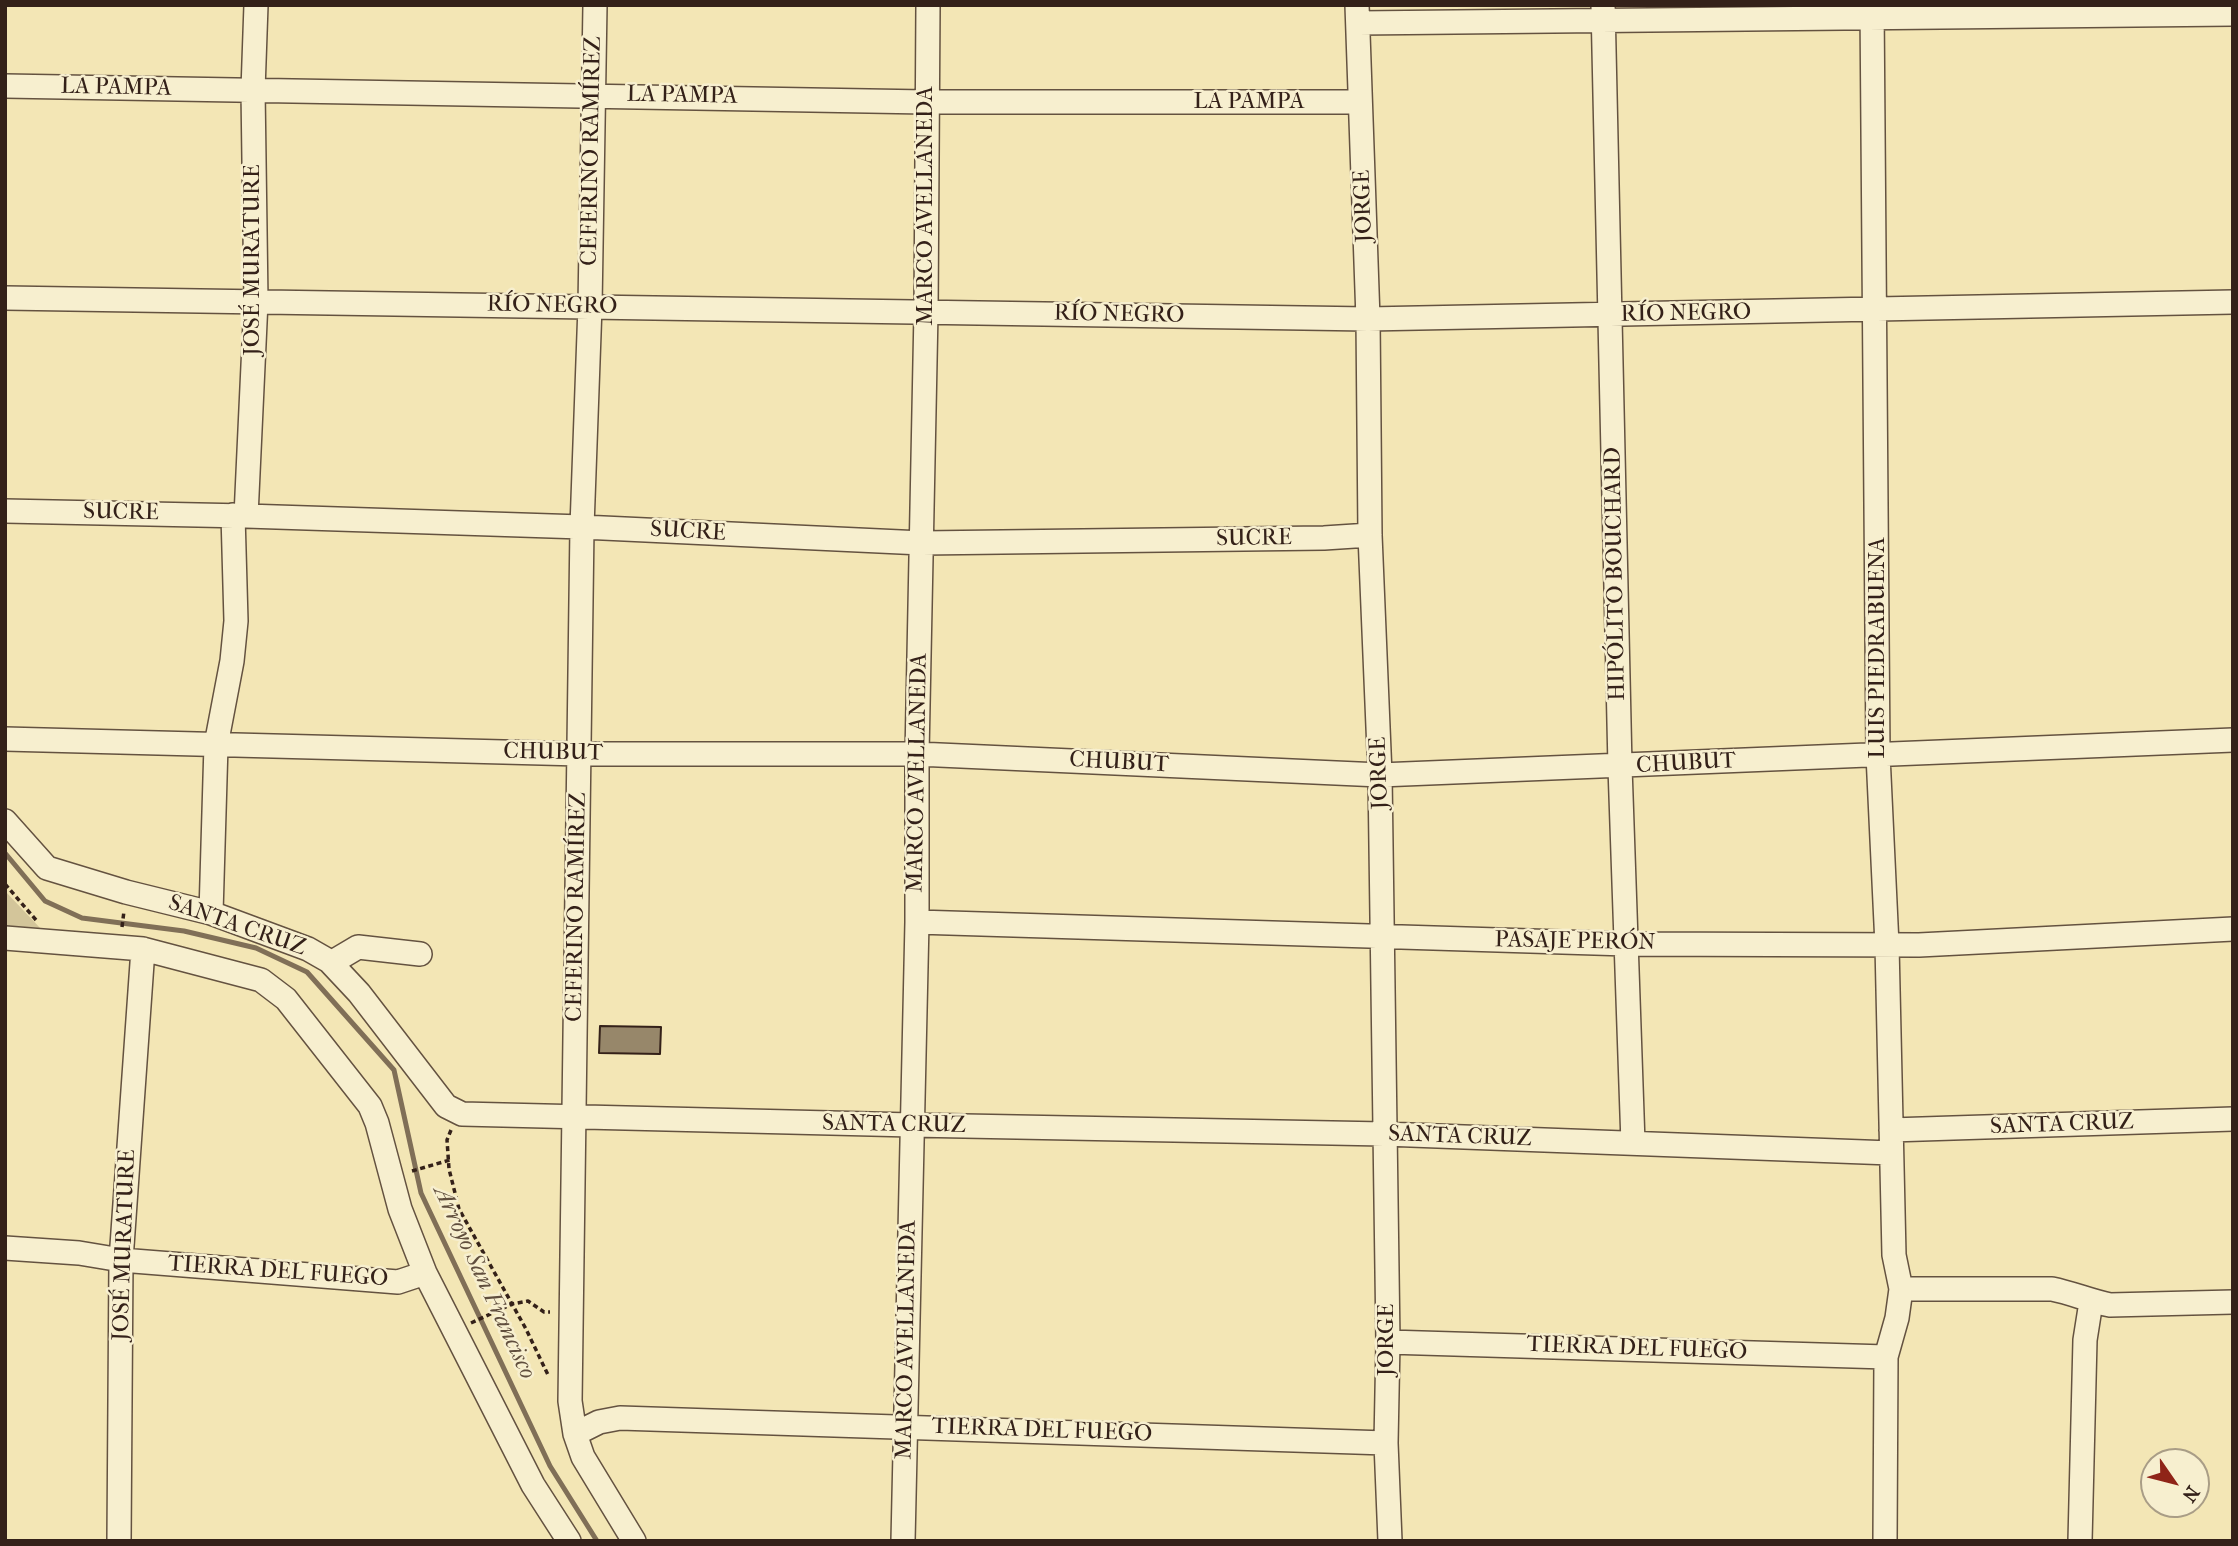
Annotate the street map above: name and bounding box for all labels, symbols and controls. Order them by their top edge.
street label: CEFERINO RAMÍREZ [576,36,608,266]
street label: LA PAMPA [60,73,172,103]
street label: LA PAMPA [626,81,738,111]
street label: MARCO AVELLANEDA [912,86,940,326]
street label: LA PAMPA [1193,88,1305,116]
street label: JOSÉ MURATURE [239,164,267,356]
street label: JORGE [1349,169,1379,243]
street label: RÍO NEGRO [487,291,617,321]
street label: RÍO NEGRO [1621,299,1751,329]
street label: RÍO NEGRO [1054,300,1184,330]
street label: HIPÓLITO BOUCHARD [1600,447,1632,701]
street label: SUCRE [83,499,159,527]
street label: SUCRE [649,516,727,548]
street label: SUCRE [1216,525,1292,553]
street label: LUIS PIEDRABUENA [1864,537,1892,759]
street label: MARCO AVELLANEDA [902,653,934,893]
street label: JORGE [1365,736,1395,810]
street label: CHUBUT [503,738,603,768]
street label: CHUBUT [1069,747,1169,779]
street label: CHUBUT [1636,748,1736,780]
street label: CEFERINO RAMÍREZ [561,792,593,1022]
street label: SANTA CRUZ [165,890,309,962]
street label: PASAJE PERÓN [1494,927,1656,957]
street label: SANTA CRUZ [1990,1109,2134,1141]
street label: SANTA CRUZ [822,1110,966,1140]
street label: SANTA CRUZ [1388,1121,1532,1153]
street label: JOSÉ MURATURE [108,1149,142,1341]
water label: Arroyo San Francisco [427,1182,541,1384]
street label: MARCO AVELLANEDA [891,1220,923,1460]
street label: TIERRA DEL FUEGO [167,1251,389,1293]
street label: JORGE [1373,1304,1401,1376]
street label: TIERRA DEL FUEGO [1526,1331,1748,1367]
street label: TIERRA DEL FUEGO [931,1413,1153,1449]
north arrow [2140,1448,2210,1518]
text: N [2177,1482,2204,1506]

